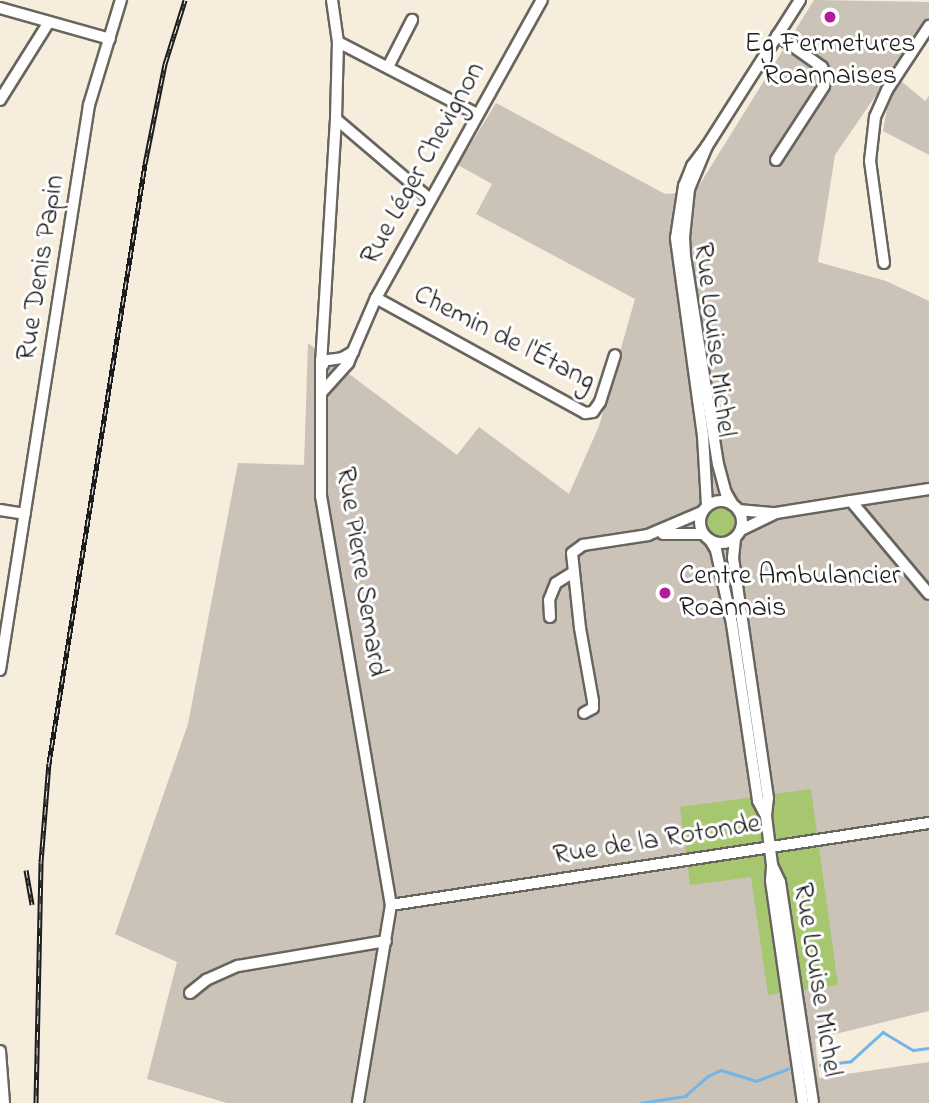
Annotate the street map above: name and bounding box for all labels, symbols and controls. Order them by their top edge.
marker: Eg Fermetures Roannaises [822,9,838,25]
place label: Eg Fermetures Roannaises [744,28,916,94]
street label: Rue Léger Chevignon [354,57,494,271]
street label: Rue Denis Papin [11,173,73,363]
street label: Rue Louise Michel [684,241,742,439]
street label: Chemin de l'Étang [407,279,601,399]
street label: Rue Pierre Semard [327,465,393,679]
place label: Centre Ambulancier Roannais [679,560,900,626]
marker: Centre Ambulancier Roannais [657,585,673,601]
street label: Rue de la Rotonde [551,808,763,874]
street label: Rue Louise Michel [784,881,848,1079]

